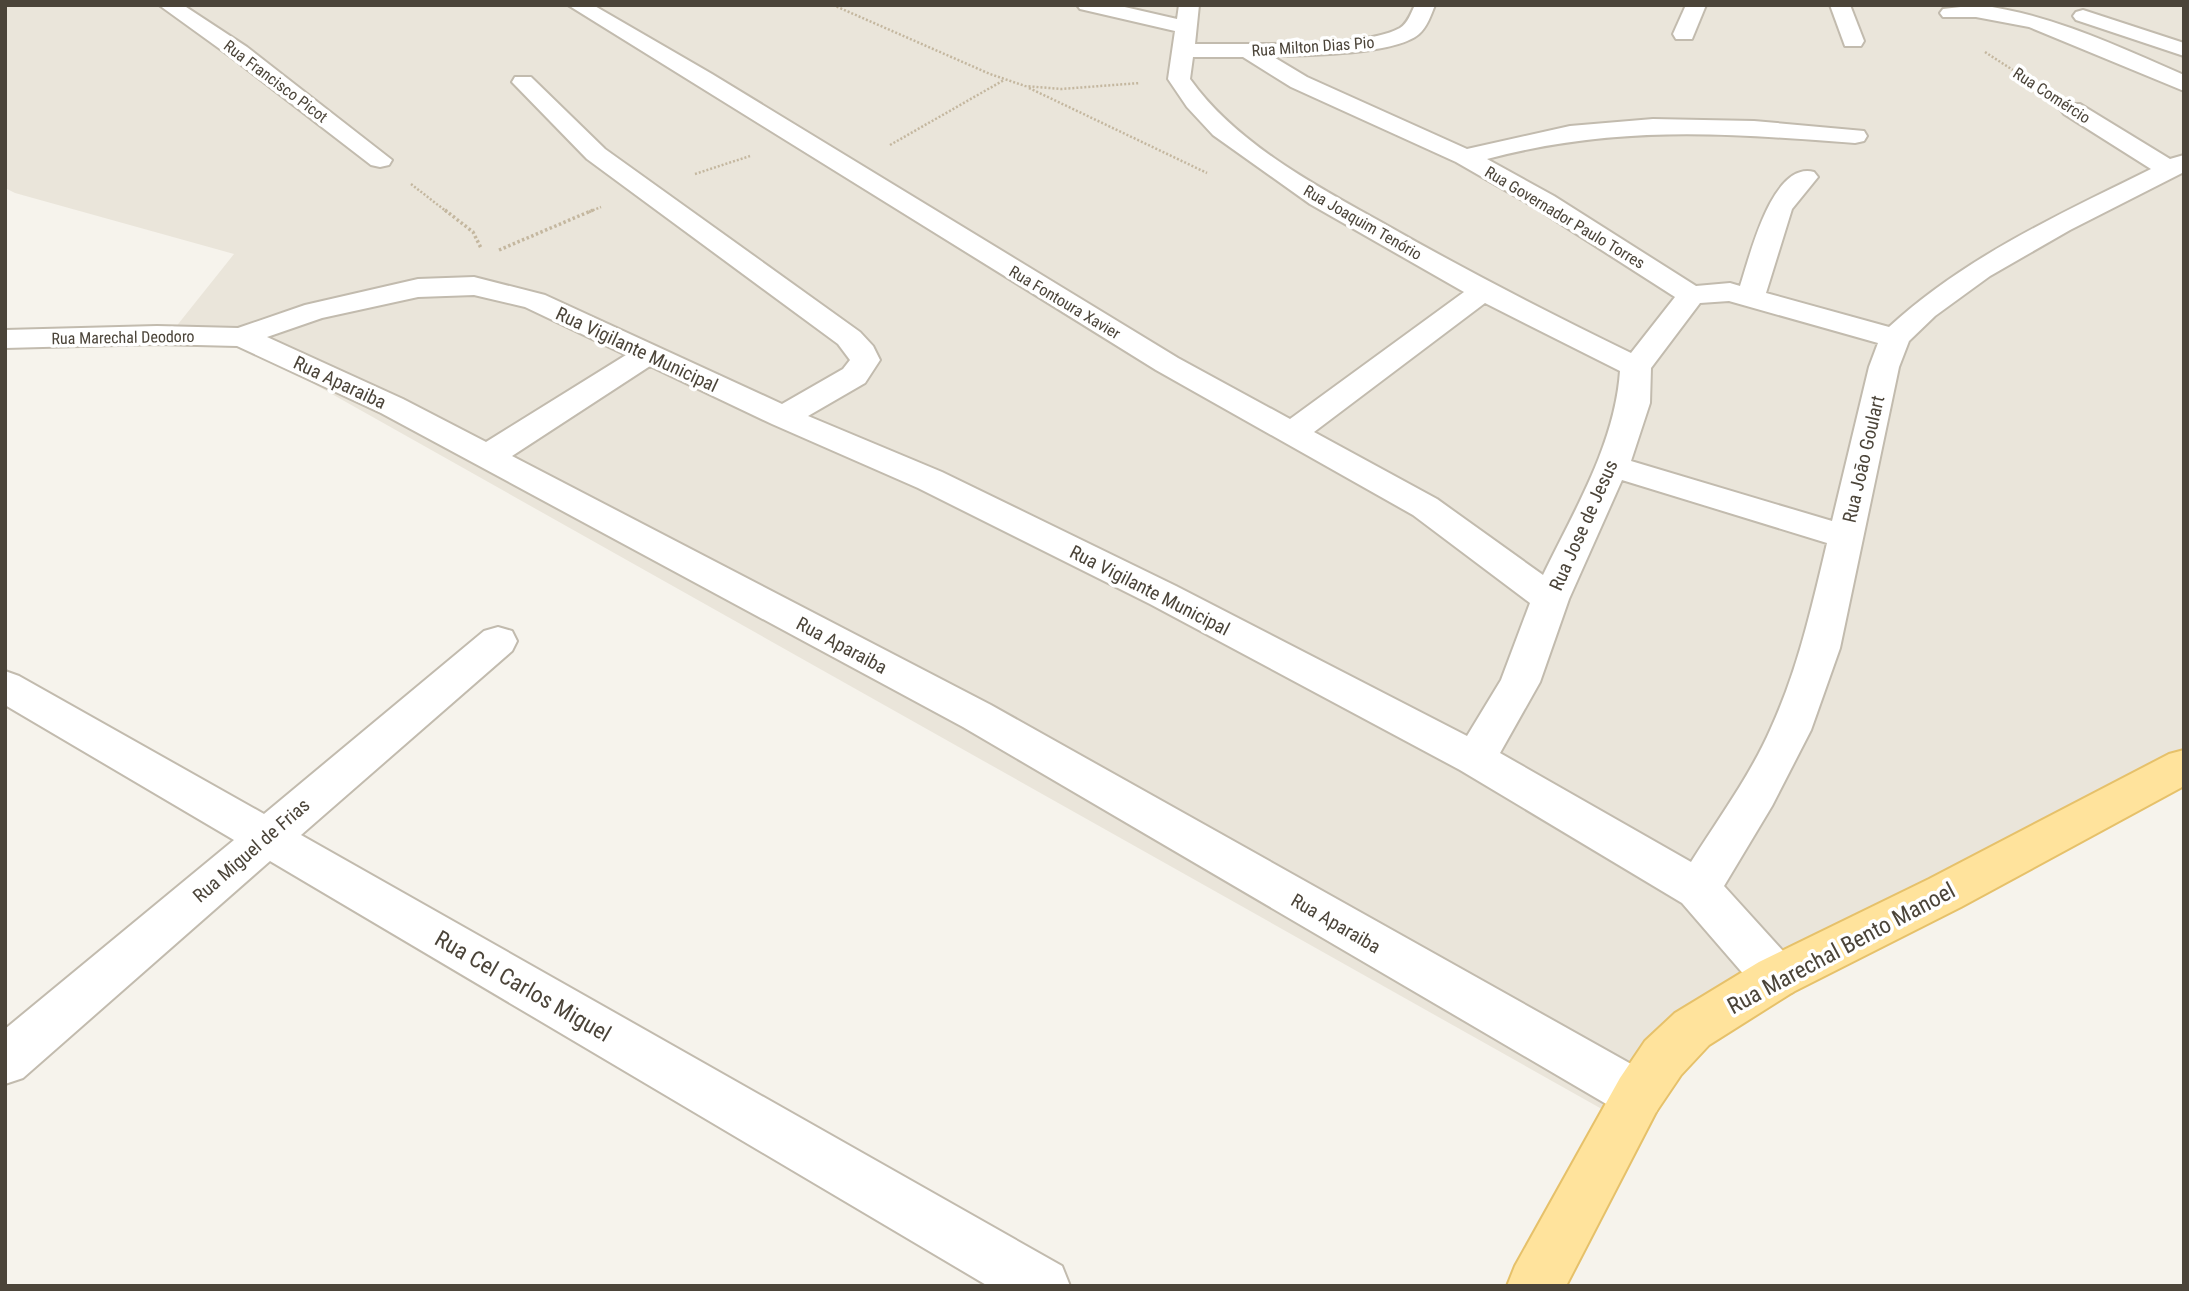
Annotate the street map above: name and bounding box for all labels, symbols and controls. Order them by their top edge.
street label: Rua Milton Dias Pio [1251,33,1375,60]
street label: Rua Francisco Picot [220,36,332,127]
street label: Rua Comércio [2010,63,2094,127]
street label: Rua Governador Paulo Torres [1481,162,1648,273]
street label: Rua Joaquim Tenório [1300,181,1425,264]
street label: Rua Fontoura Xavier [1006,262,1124,343]
street label: Rua Vigilante Municipal [552,302,721,397]
street label: Rua Marechal Deodoro [51,327,195,348]
street label: Rua Aparaiba [290,351,390,414]
street label: Rua Joāo Goulart [1838,393,1889,525]
street label: Rua Jose de Jesus [1544,456,1623,594]
street label: Rua Vigilante Municipal [1066,540,1233,641]
street label: Rua Aparaiba [792,612,891,679]
street label: Rua Miguel de Frias [188,793,314,907]
street label: Rua Marechal Bento Manoel [1723,877,1960,1020]
street label: Rua Aparaiba [1287,889,1385,958]
street label: Rua Cel Carlos Miguel [430,925,616,1048]

